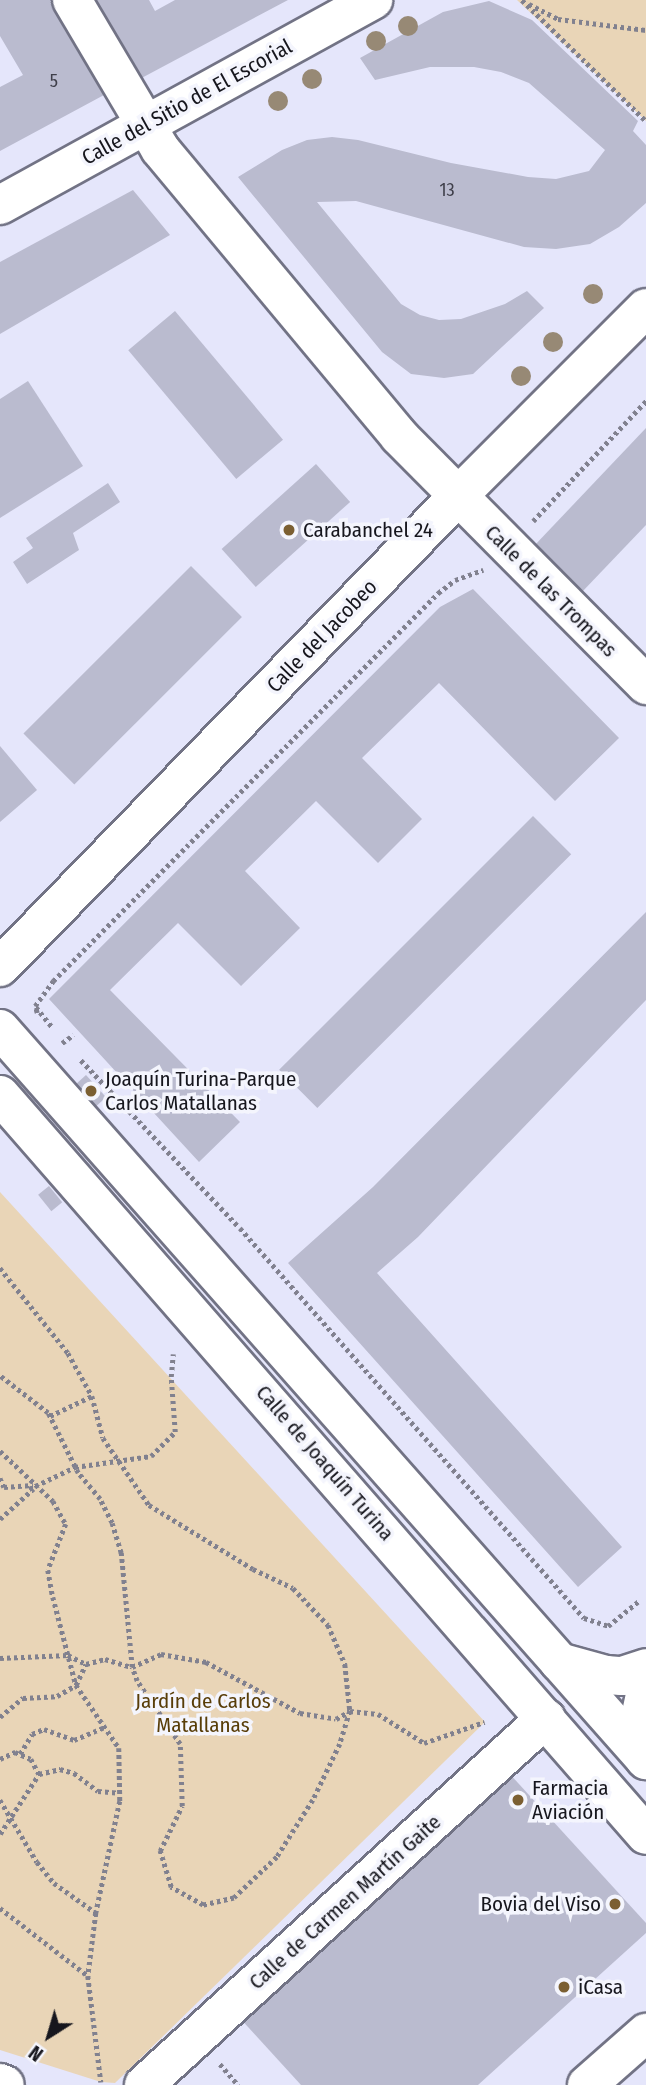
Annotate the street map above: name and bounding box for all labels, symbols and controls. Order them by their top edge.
street label: Calle del Sitio de El Escorial [78,34,296,170]
house number: 5 [50,70,58,92]
house number: 13 [439,179,455,201]
place label: Carabanchel 24 [303,517,433,543]
street label: Calle de las Trompas [480,520,622,662]
marker: Carabanchel 24 [281,522,297,538]
street label: Calle del Jacobeo [262,574,382,698]
place label: Joaquín Turina-Parque Carlos Matallanas [105,1066,296,1116]
marker: Joaquín Turina-Parque Carlos Matallanas [83,1083,99,1099]
street label: Calle de Joaquín Turina [251,1380,399,1546]
park label: Jardín de Carlos Matallanas [135,1688,271,1738]
place label: Farmacia Aviación [532,1775,609,1825]
marker: Farmacia Aviación [510,1792,526,1808]
street label: Calle de Carmen Martín Gaite [244,1809,446,1995]
place label: Bovia del Viso [481,1891,601,1917]
marker: Bovia del Viso [607,1896,623,1912]
place label: iCasa [578,1974,623,2000]
marker: iCasa [556,1979,572,1995]
north arrow [14,2001,84,2071]
text: N [25,2041,48,2066]

